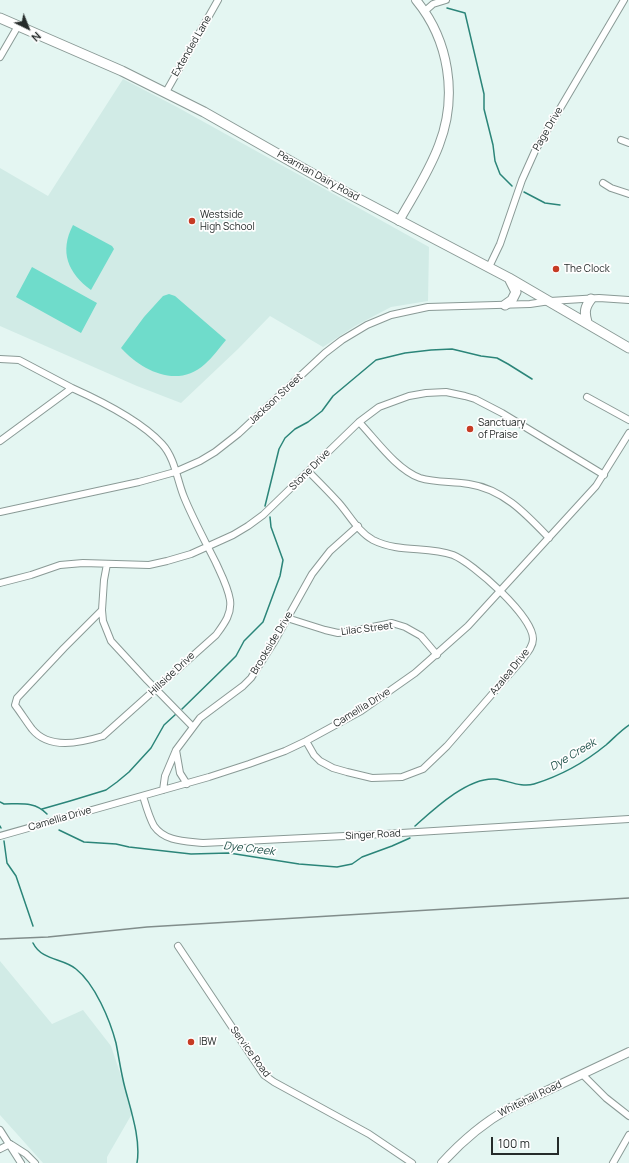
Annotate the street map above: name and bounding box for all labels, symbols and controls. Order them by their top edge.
north arrow [8,8,48,48]
street label: Extended Lane [170,13,214,79]
text: N [29,29,45,45]
street label: Page Drive [531,105,565,153]
street label: Pearman Dairy Road [275,148,361,204]
place label: Westside High School [200,209,255,232]
marker: Westside High School [187,216,197,226]
place label: The Clock [564,263,610,275]
marker: The Clock [551,264,561,274]
street label: Jackson Street [247,371,305,427]
place label: Sanctuary of Praise [478,417,525,440]
marker: Sanctuary of Praise [465,424,475,434]
street label: Stone Drive [287,447,333,493]
street label: Brookside Drive [249,609,295,677]
street label: Lilac Street [340,620,394,638]
street label: Azalea Drive [488,647,532,697]
street label: Hillside Drive [146,650,198,698]
street label: Camellia Drive [331,686,393,730]
water label: Dye Creek [547,736,599,774]
street label: Camellia Drive [27,804,93,834]
street label: Singer Road [345,828,401,842]
water label: Dye Creek [223,839,275,859]
street label: Service Road [228,1024,272,1080]
place label: IBW [199,1036,217,1048]
marker: IBW [186,1037,196,1047]
street label: Whitehall Road [496,1078,564,1120]
scale bar [493,1129,561,1155]
text: 100 m [498,1135,530,1152]

